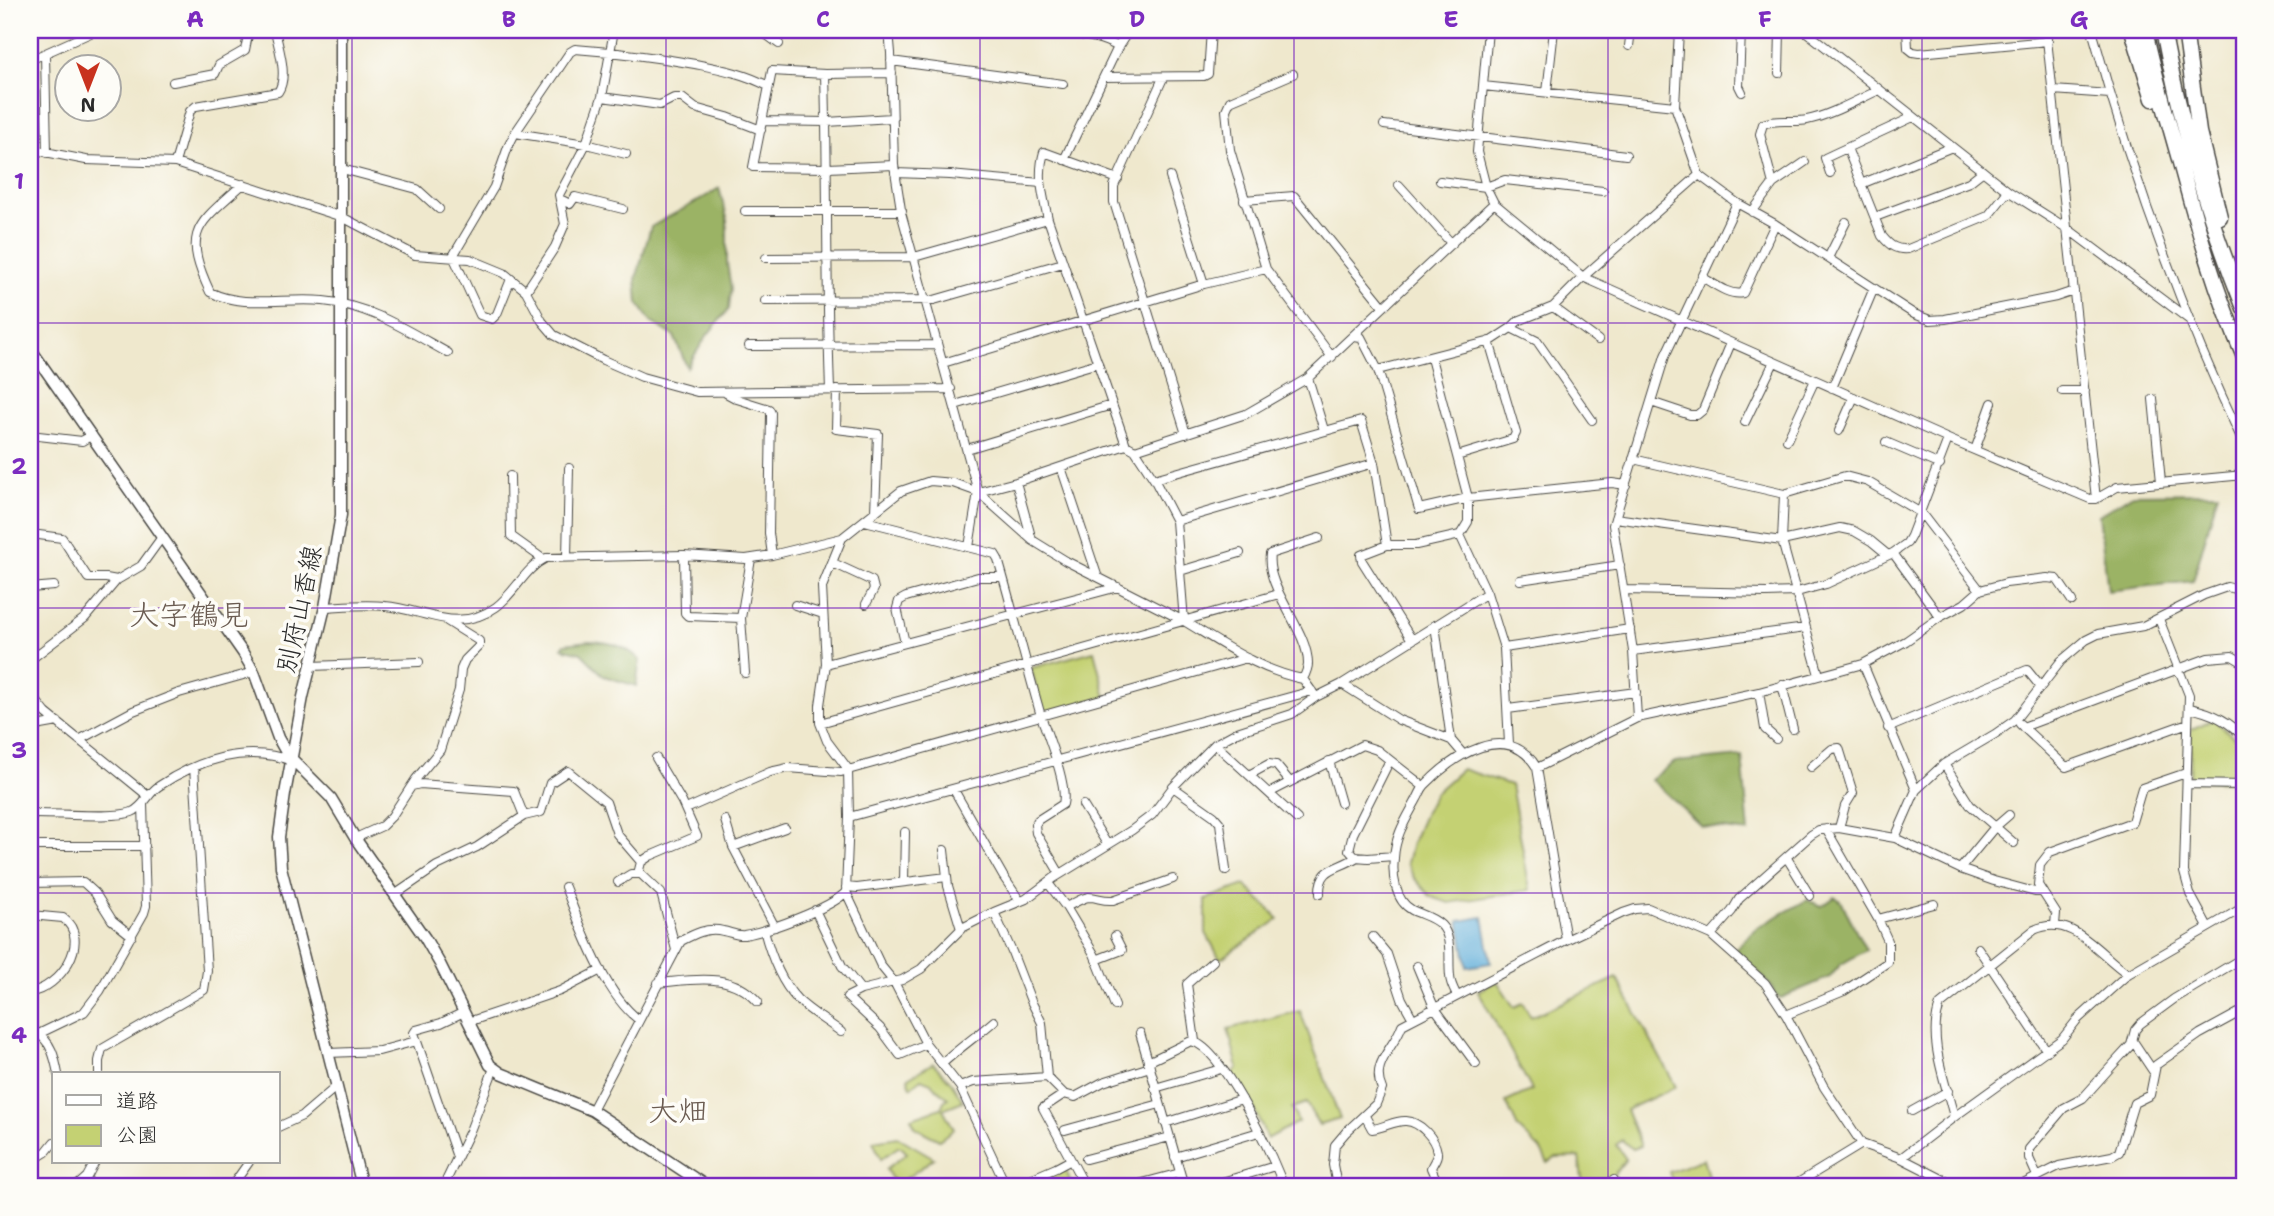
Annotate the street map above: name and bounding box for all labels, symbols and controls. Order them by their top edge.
text: A [186,4,204,34]
text: B [502,4,516,34]
text: C [816,4,830,34]
text: D [1129,4,1145,34]
text: E [1443,4,1459,34]
text: F [1758,4,1772,34]
text: G [2070,4,2089,34]
north arrow [52,52,122,122]
text: N [80,92,96,117]
text: 1 [14,166,24,196]
text: 2 [11,451,27,481]
street label: 別府山香線 [268,542,329,676]
district label: 大字鶴見 [129,594,249,635]
text: 3 [11,735,27,765]
text: 4 [11,1020,27,1050]
legend [52,1072,280,1164]
text: 道路 [116,1087,158,1115]
district label: 大畑 [648,1090,708,1131]
text: 公園 [116,1121,158,1149]

